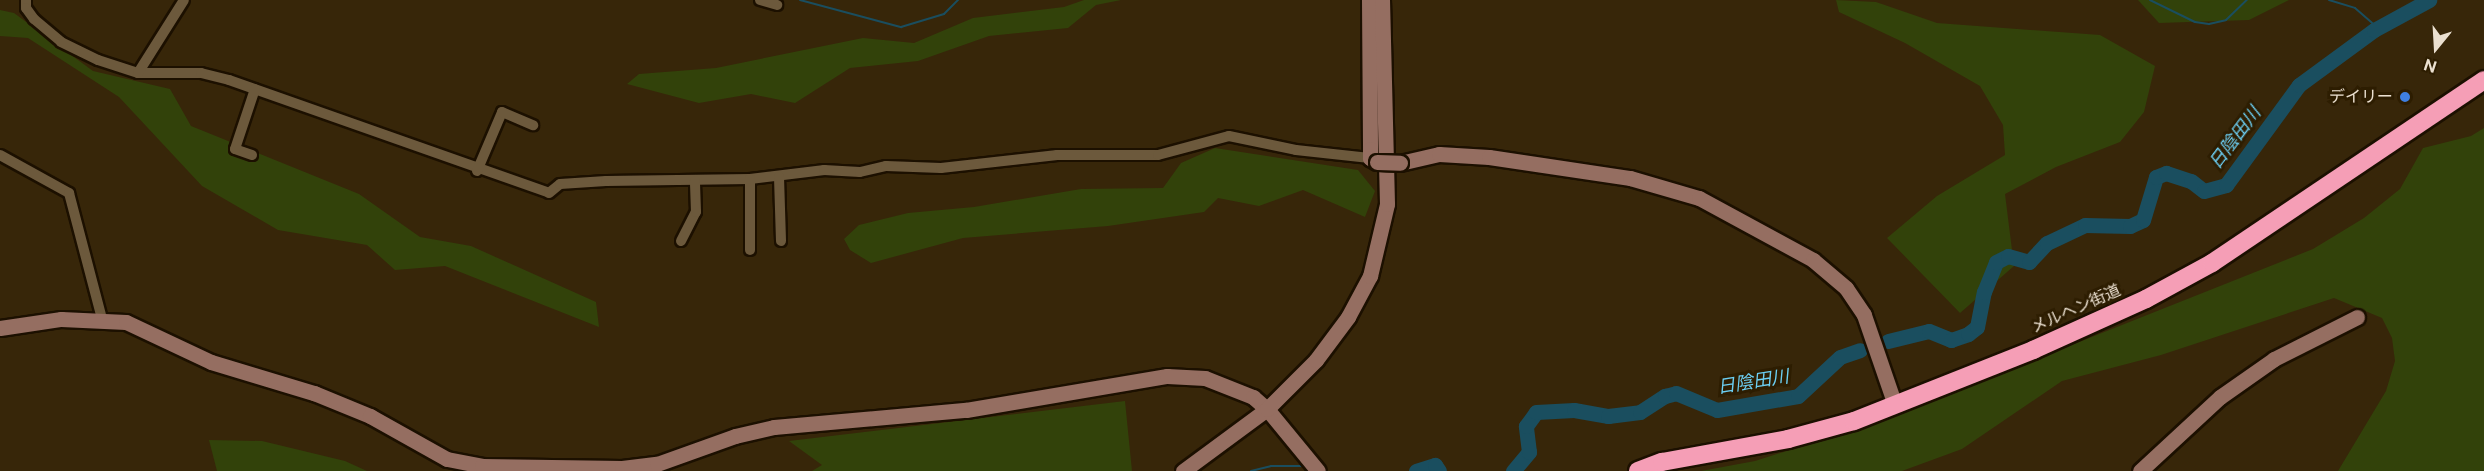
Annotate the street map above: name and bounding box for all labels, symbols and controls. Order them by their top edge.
north arrow [2406,18,2466,78]
text: N [2421,55,2439,77]
place label: デイリー [2329,87,2393,107]
marker: デイリー [2398,90,2412,104]
water label: 日陰田川 [2205,103,2265,173]
street label: メルヘン街道 [2028,281,2124,337]
water label: 日陰田川 [1716,366,1790,398]

